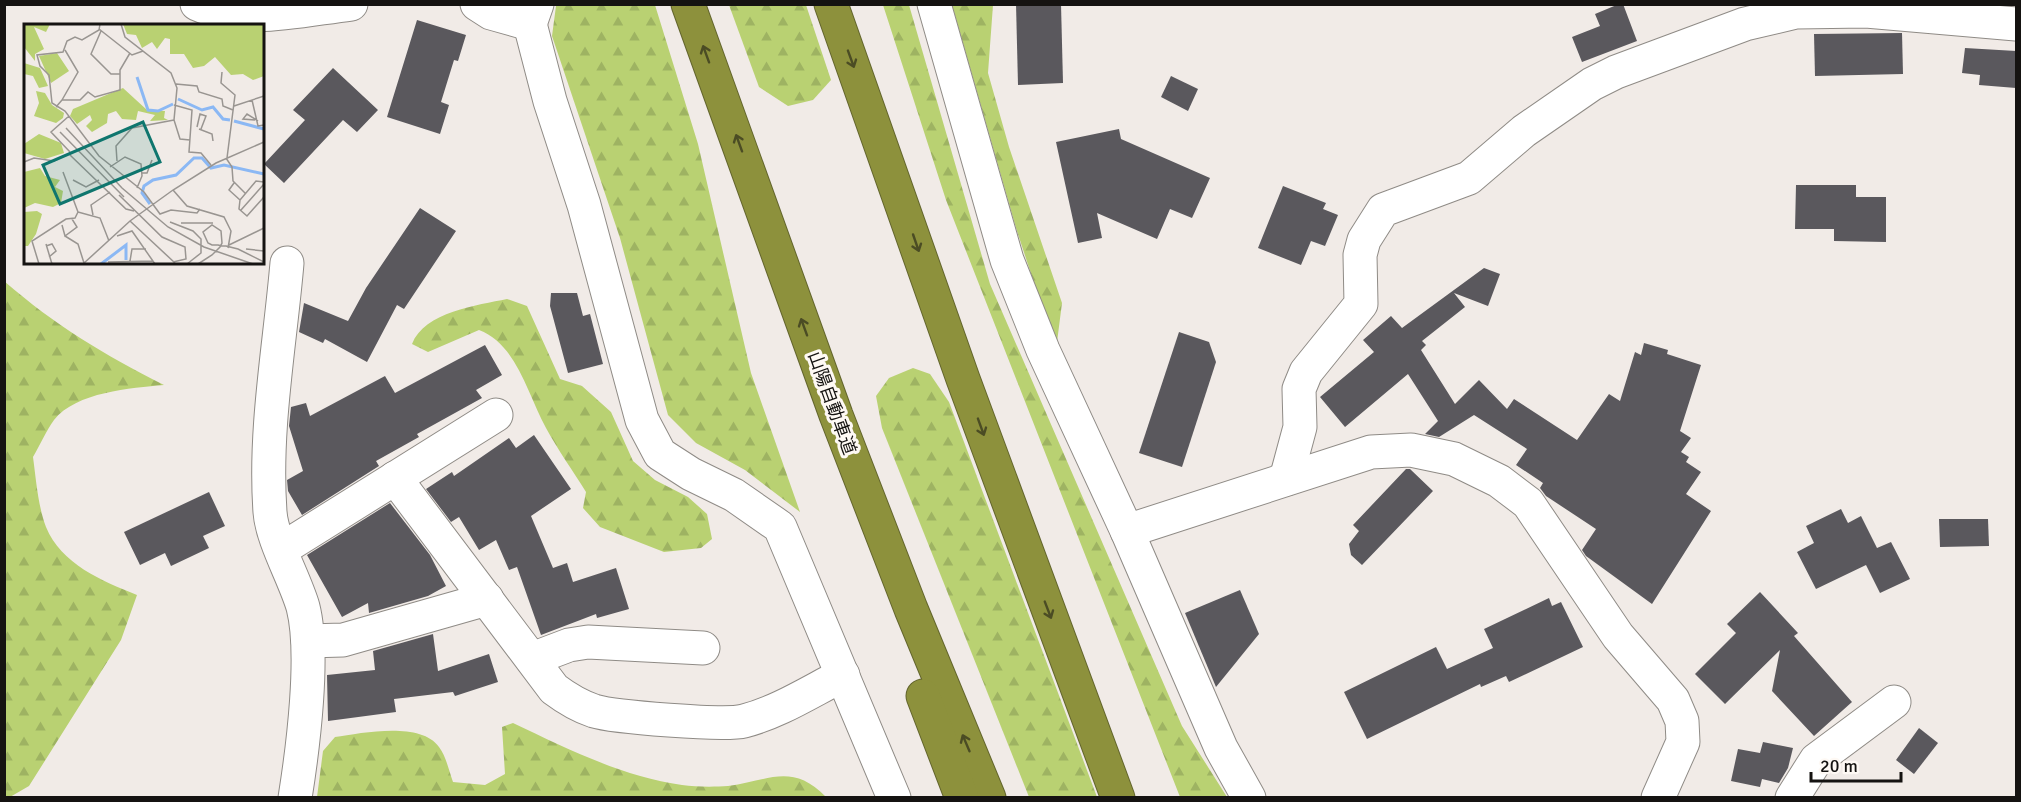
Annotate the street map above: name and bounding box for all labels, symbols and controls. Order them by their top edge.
inset map [24,24,264,264]
one-way arrow [700,45,711,64]
one-way arrow [847,50,858,68]
one-way arrow [732,134,743,153]
one-way arrow [911,234,922,252]
one-way arrow [798,318,809,337]
street label: 山陽自動車道 [803,348,861,458]
one-way arrow [976,417,987,436]
one-way arrow [1043,601,1054,619]
one-way arrow [960,735,971,753]
scale bar [1811,745,1901,783]
text: 20 m [1820,755,1858,777]

